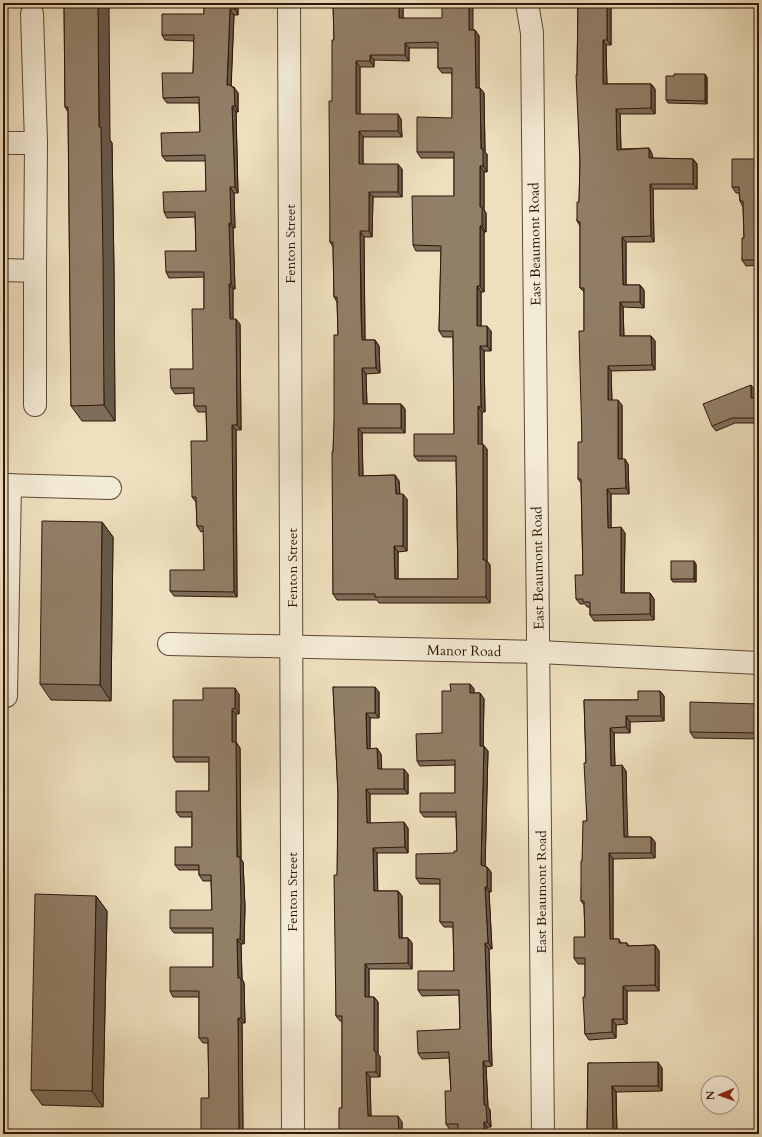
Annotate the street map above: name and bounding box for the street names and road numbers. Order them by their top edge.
street label: East Beaumont Road [524,182,546,306]
street label: Fenton Street [281,204,300,284]
street label: East Beaumont Road [527,506,549,630]
street label: Fenton Street [283,528,302,608]
street label: Manor Road [427,641,502,661]
street label: East Beaumont Road [532,830,551,954]
street label: Fenton Street [283,852,302,932]

